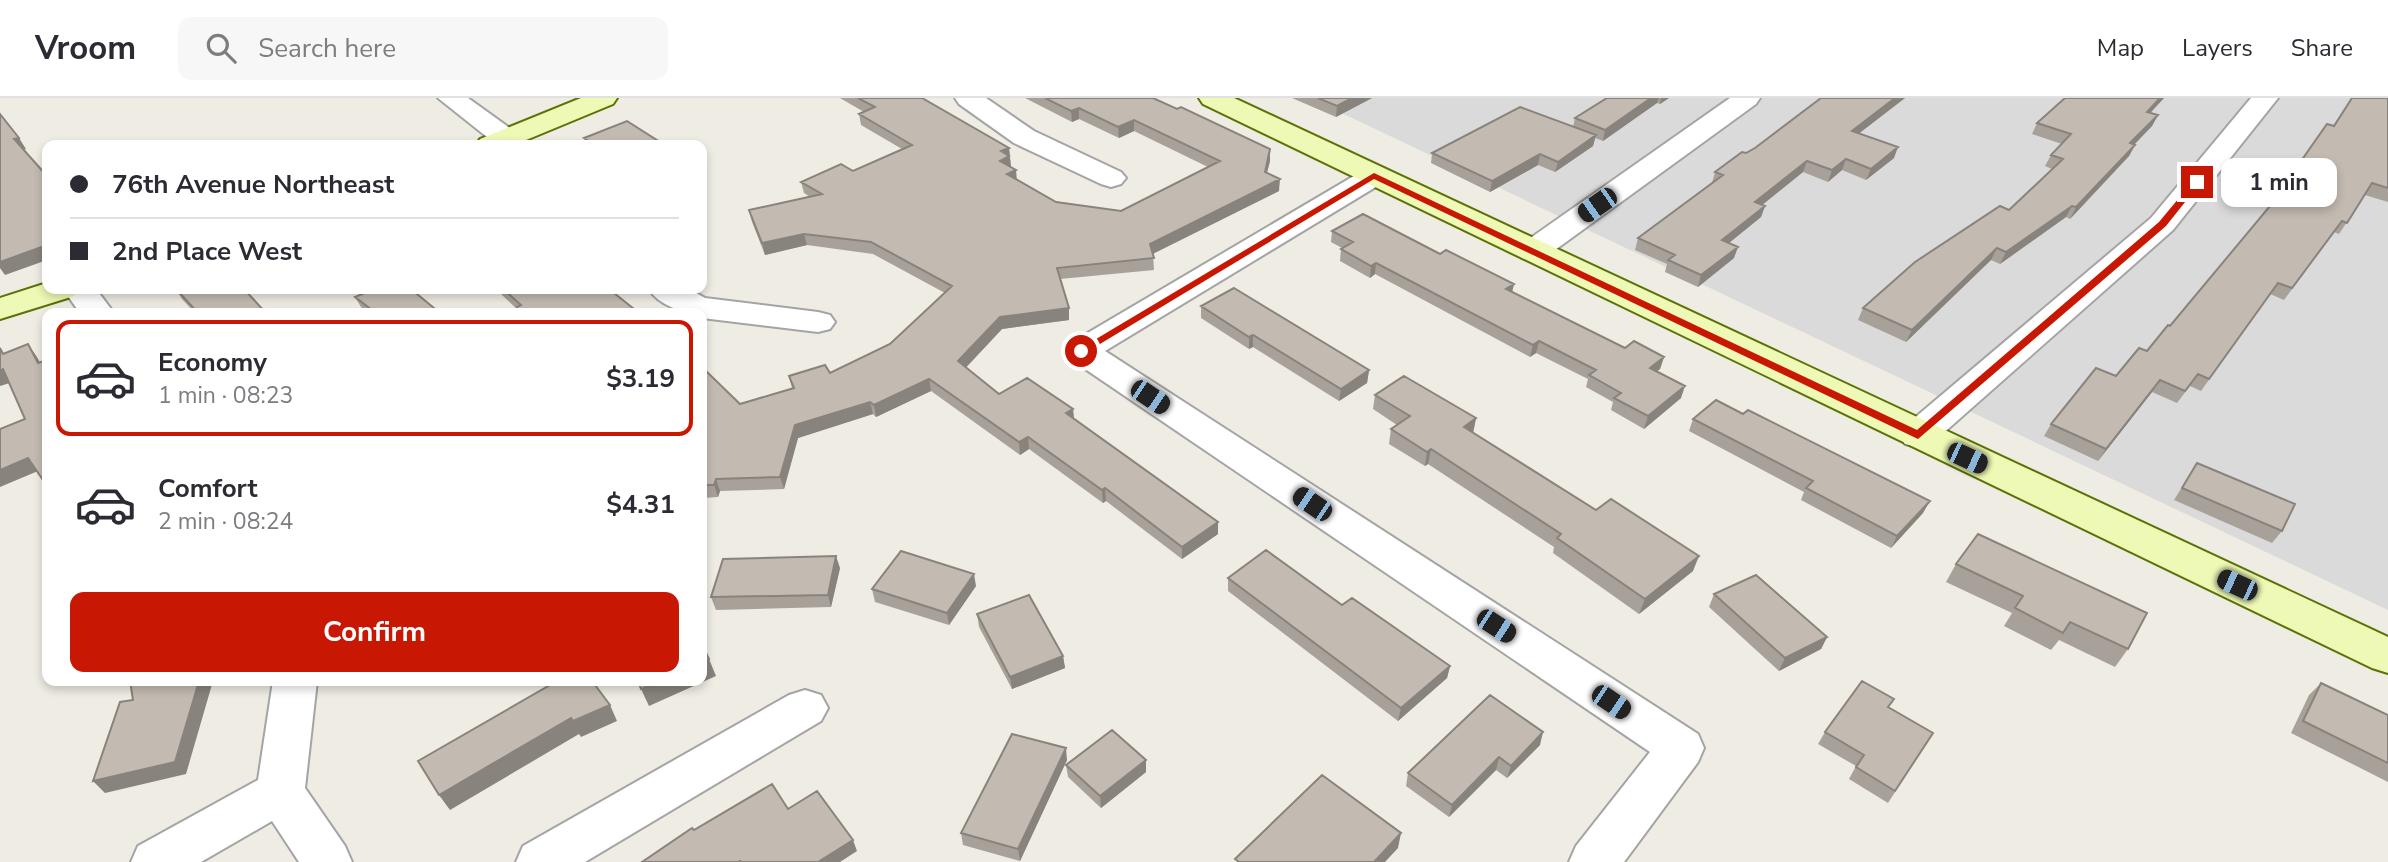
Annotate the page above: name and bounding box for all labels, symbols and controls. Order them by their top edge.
search box [178,17,668,80]
text: Vroom [35,26,136,71]
icon: search [202,29,240,67]
text: Search here [258,31,396,66]
text: Map [2097,32,2144,64]
text: Layers [2182,32,2253,64]
text: Share [2291,32,2353,64]
callout: 1 min [2222,158,2337,206]
route end [2181,166,2213,198]
text: 76th Avenue Northeast [112,167,394,202]
text: 1 min [2249,167,2309,198]
car [1574,184,1621,226]
text: 2nd Place West [112,234,302,269]
route start [1065,335,1097,367]
text: Economy [158,345,267,380]
icon: car [74,347,137,410]
text: $3.19 [606,361,675,396]
car [1127,377,1174,417]
text: 1 min · 08:23 [158,380,293,411]
car [1944,440,1991,476]
text: Comfort [158,471,258,506]
icon: car [74,473,137,536]
car [1289,484,1336,524]
text: $4.31 [606,487,675,522]
text: 2 min · 08:24 [158,506,293,537]
car [2214,567,2261,603]
button: Confirm [70,592,679,672]
car [1473,606,1520,646]
car [1588,682,1635,722]

